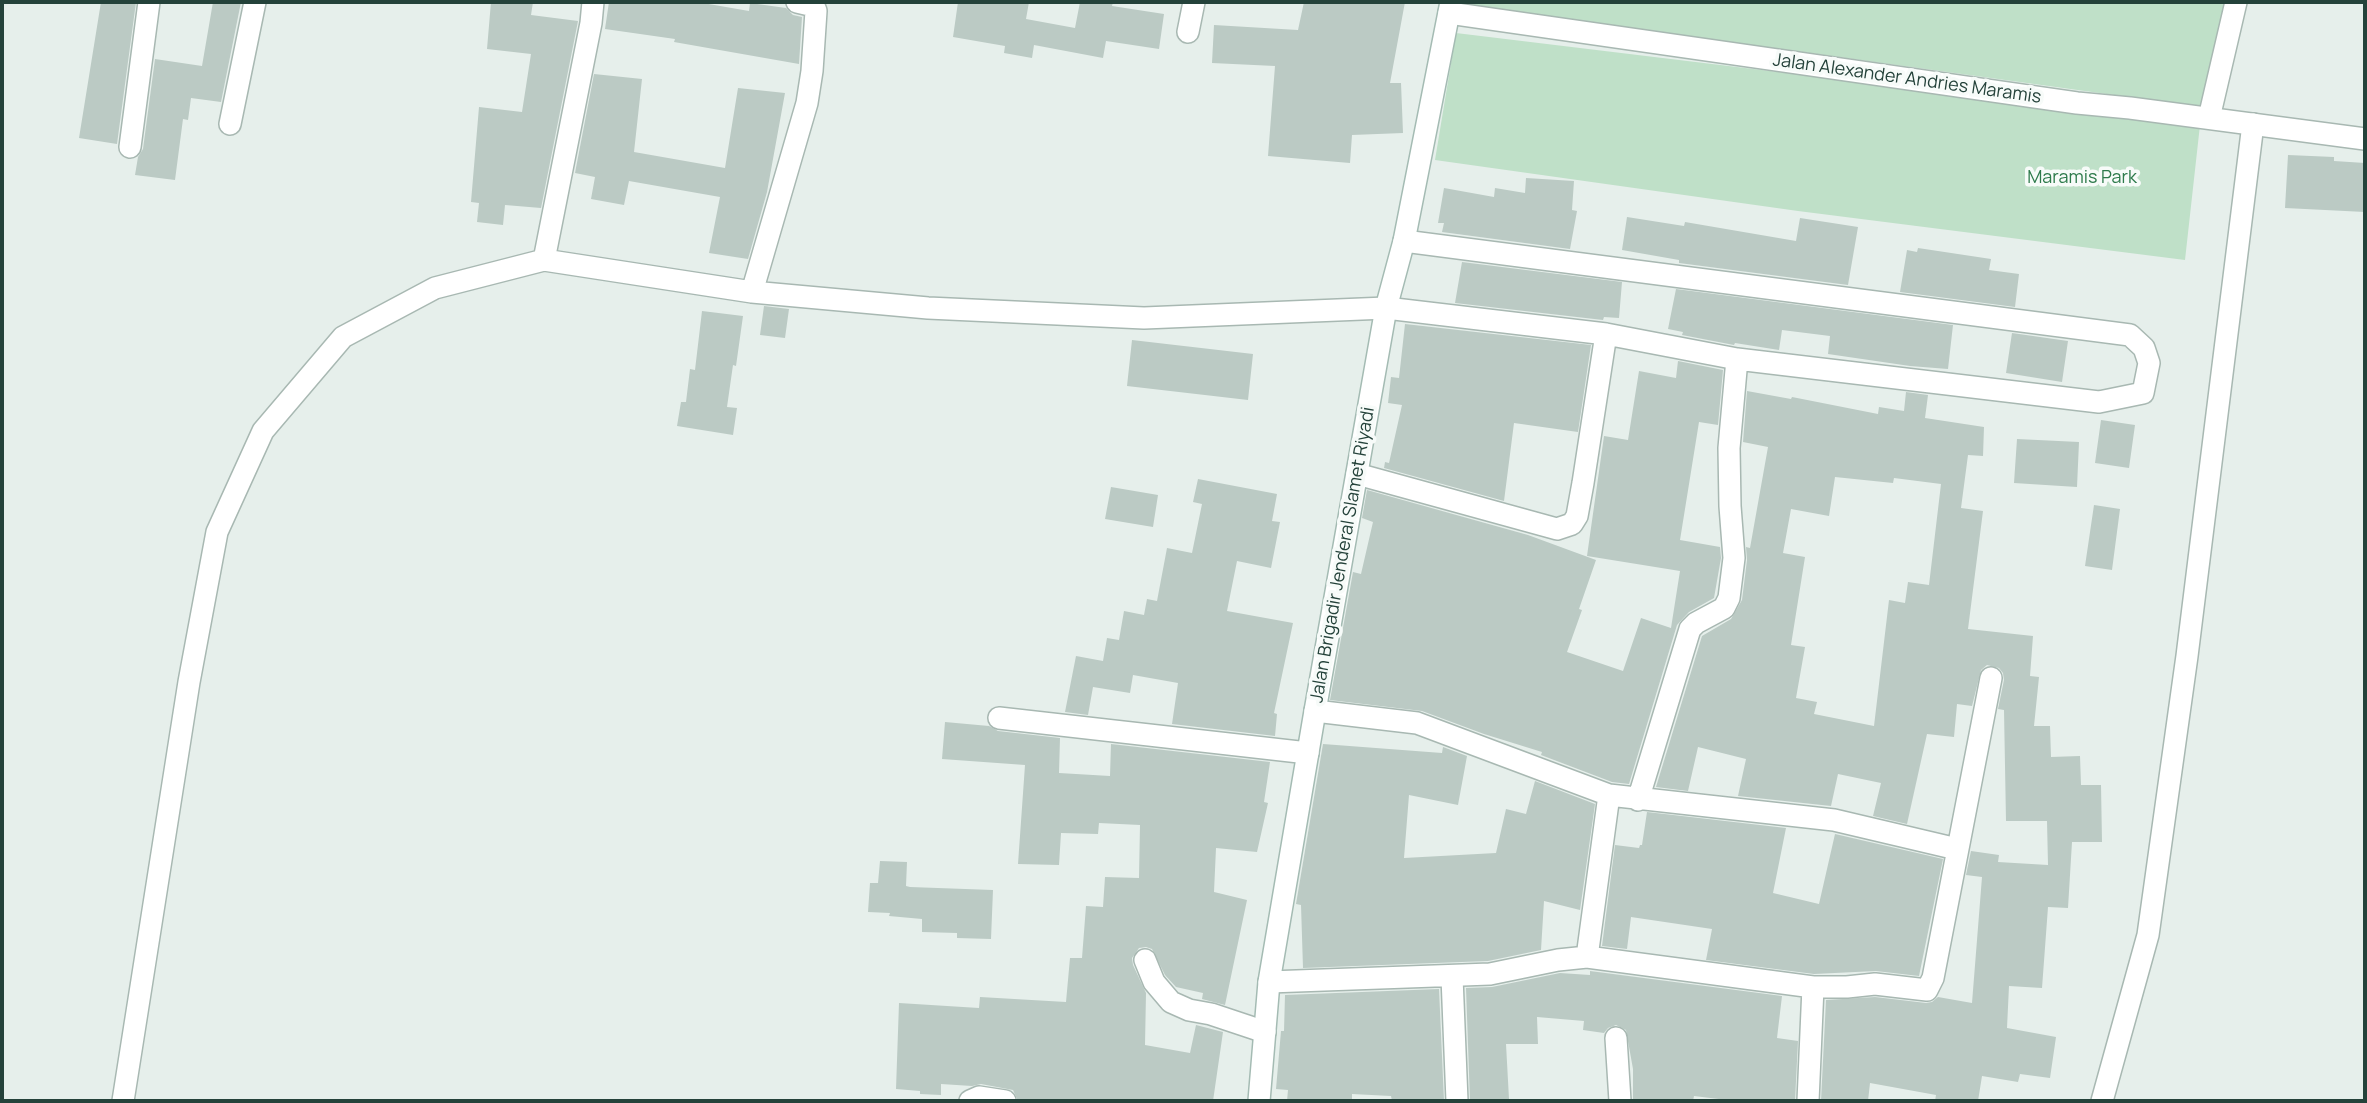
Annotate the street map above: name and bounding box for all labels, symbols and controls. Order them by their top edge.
street label: Jalan Alexander Andries Maramis [1771,49,2043,109]
park label: Maramis Park [2027,167,2137,189]
street label: Jalan Brigadir Jenderal Slamet Riyadi [1306,405,1380,705]

